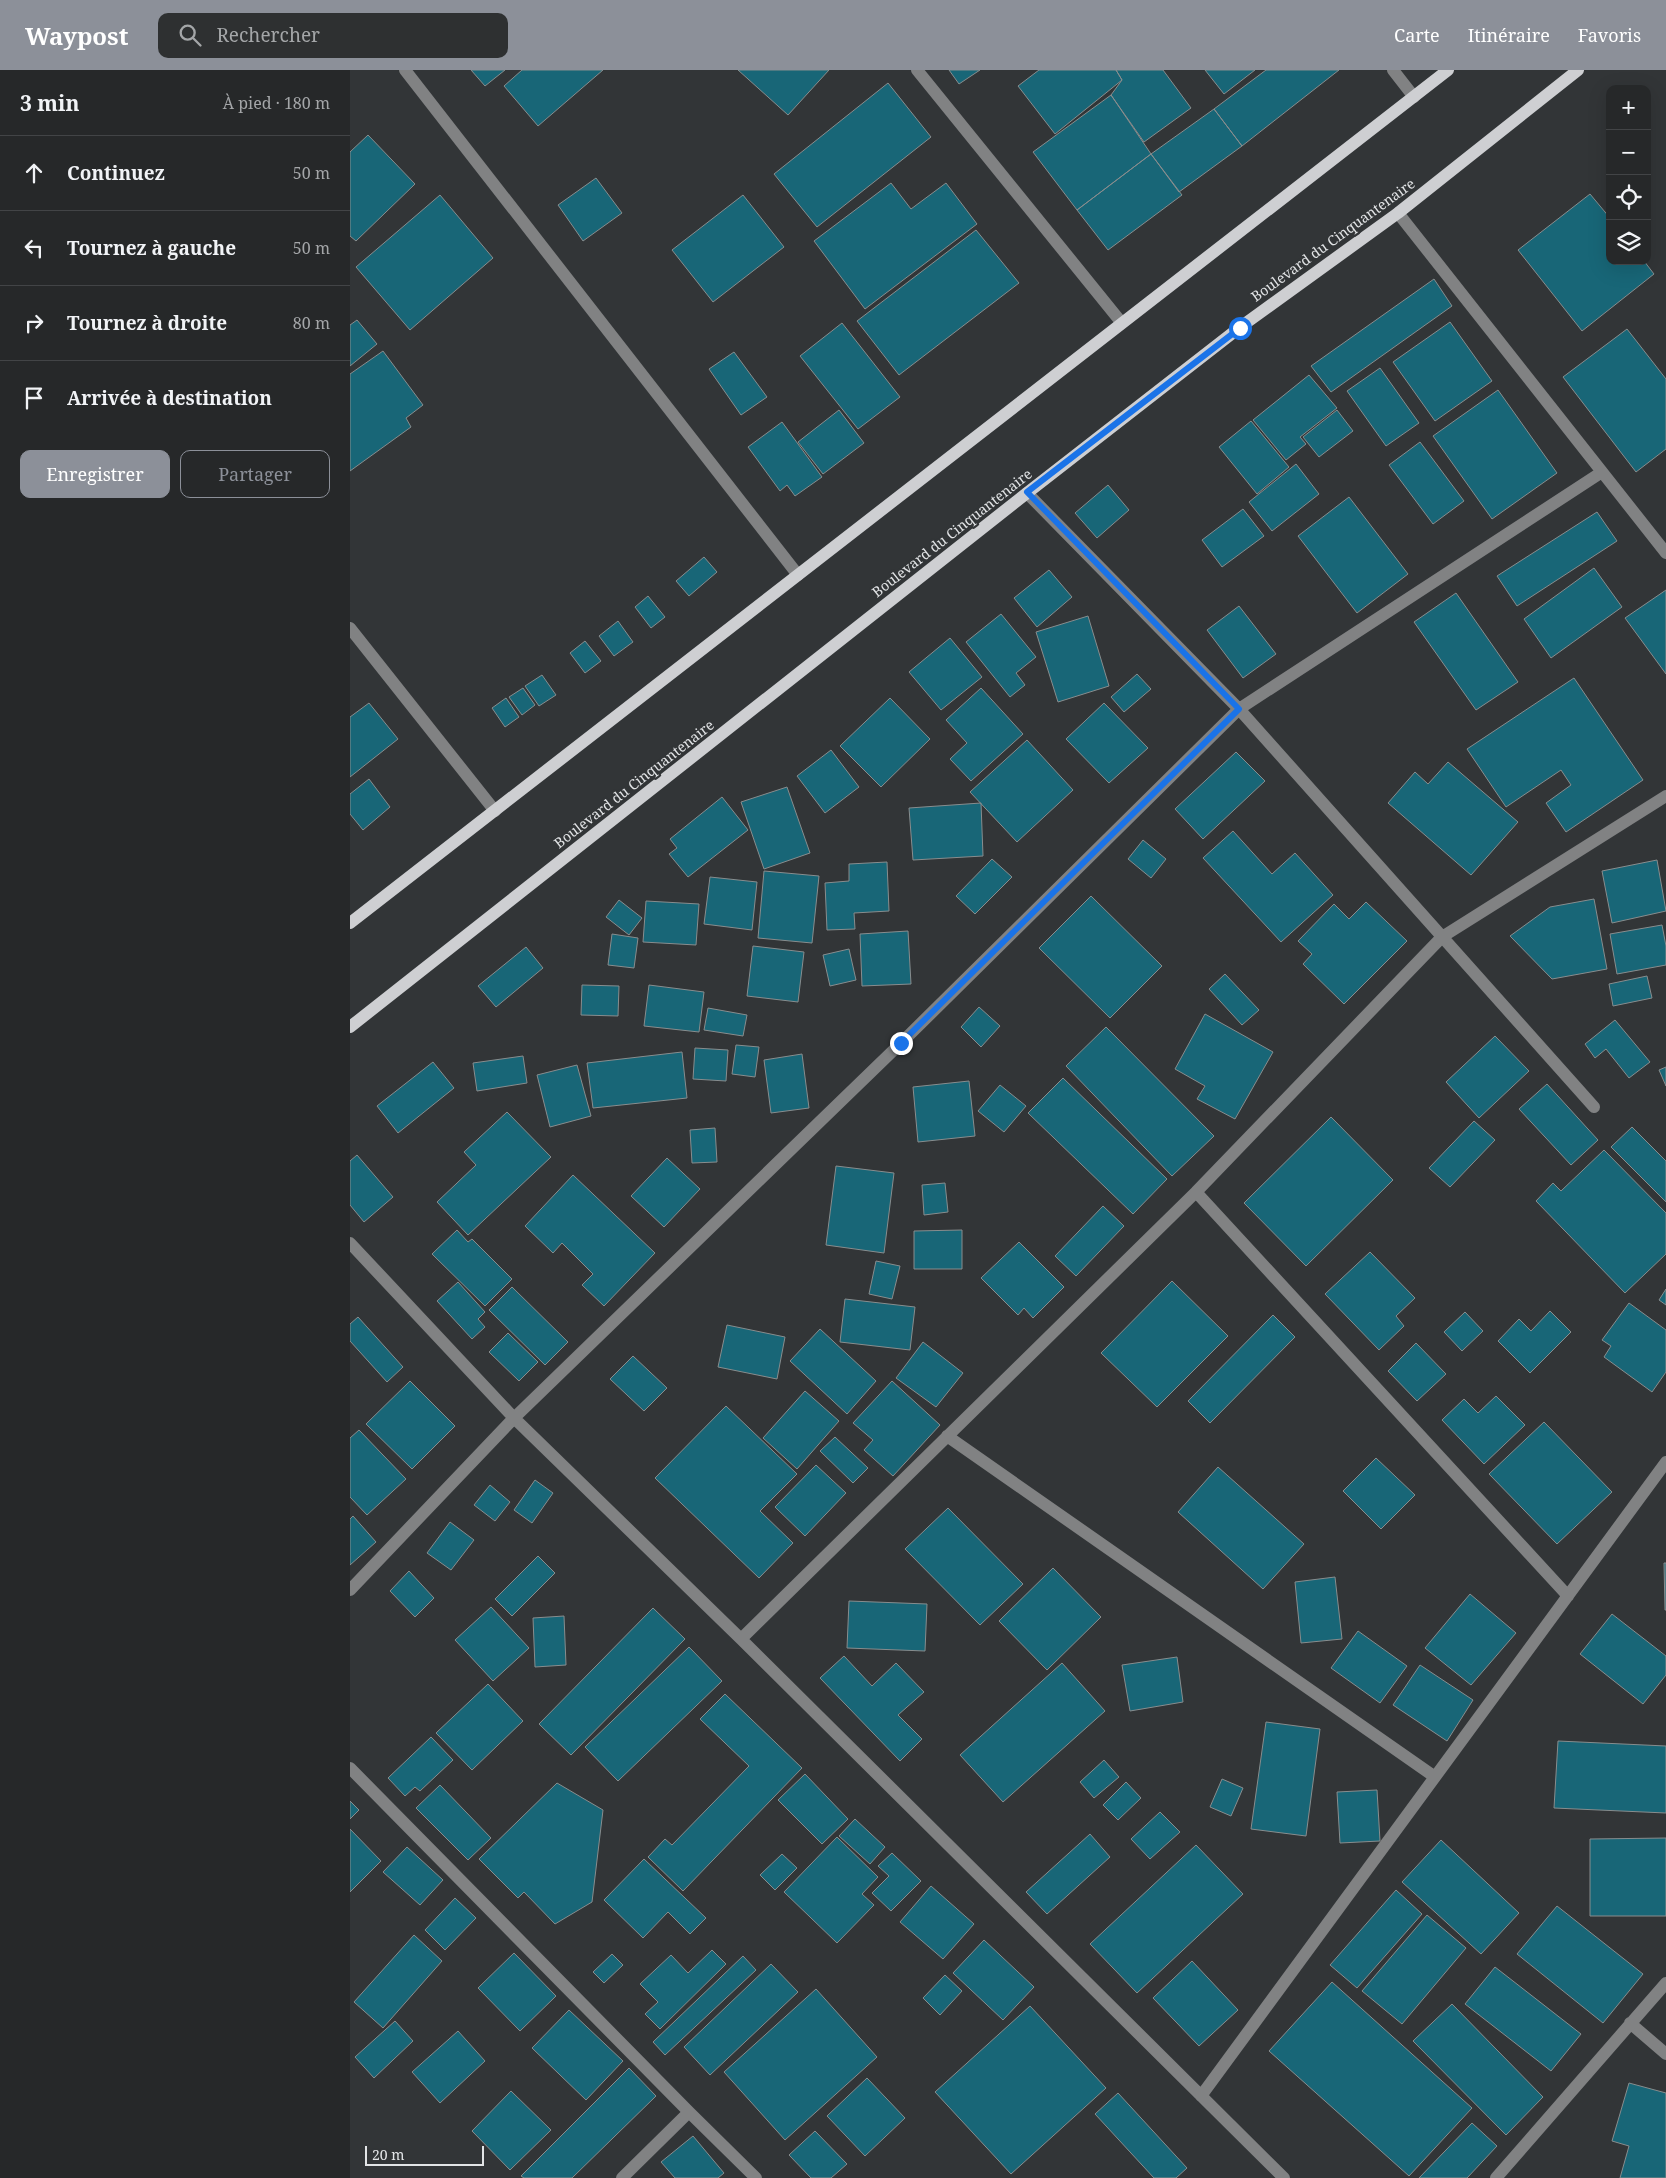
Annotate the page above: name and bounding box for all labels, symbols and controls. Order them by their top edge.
search box [158,13,508,58]
text: Waypost [25,19,128,52]
icon: search [176,21,204,49]
text: Rechercher [216,22,320,48]
text: Carte [1394,23,1440,47]
text: Itinéraire [1468,23,1550,47]
text: Favoris [1578,23,1641,47]
map controls [1606,85,1651,265]
button: + [1606,85,1651,130]
text: 3 min [20,89,79,117]
text: À pied · 180 m [223,92,330,114]
button: − [1606,130,1651,175]
icon: ahead [20,159,48,187]
text: Continuez [67,160,165,186]
text: 50 m [293,162,330,184]
street label: Boulevard du Cinquantenaire [1247,174,1419,306]
button: locate [1606,175,1651,220]
button: layers [1606,220,1651,265]
icon: left [20,234,48,262]
text: Tournez à gauche [67,235,236,261]
text: 50 m [293,237,330,259]
icon: right [20,309,48,337]
text: Tournez à droite [67,310,227,336]
text: 80 m [293,312,330,334]
route start [1229,317,1252,340]
icon: arrive [20,384,48,412]
text: Arrivée à destination [67,385,272,411]
button: Enregistrer [20,450,170,498]
button: Partager [180,450,330,498]
street label: Boulevard du Cinquantenaire [868,464,1036,601]
street label: Boulevard du Cinquantenaire [550,715,718,852]
route end [890,1032,913,1055]
scale bar [365,2143,484,2166]
text: 20 m [372,2145,405,2164]

